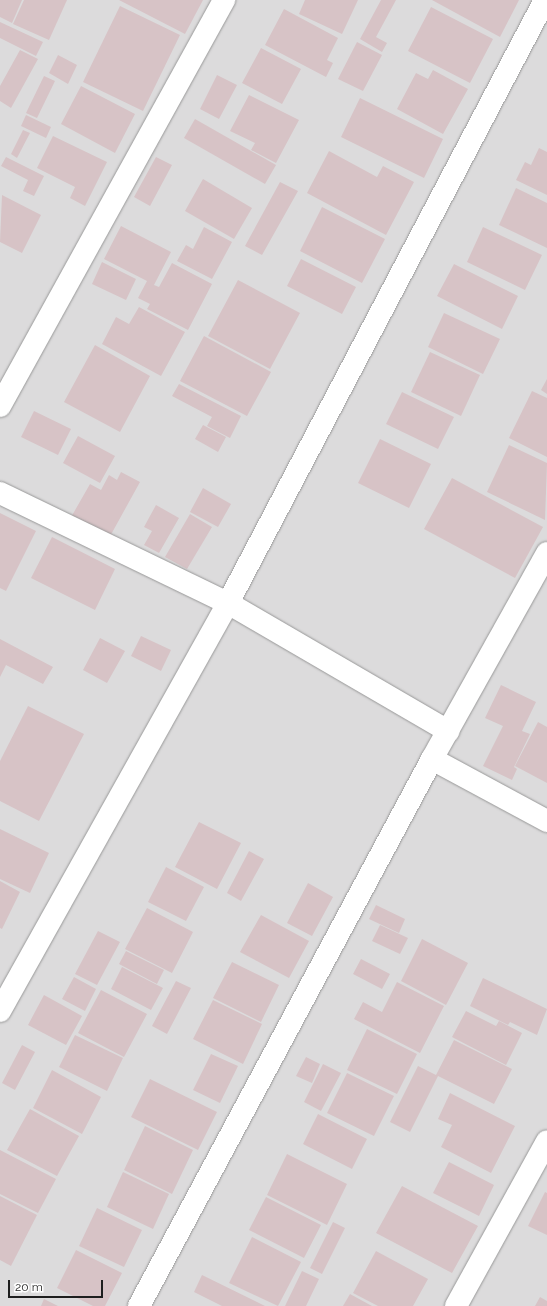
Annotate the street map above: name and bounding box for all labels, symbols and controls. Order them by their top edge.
scale bar [10,1272,105,1298]
text: 20 m [15,1280,43,1294]

